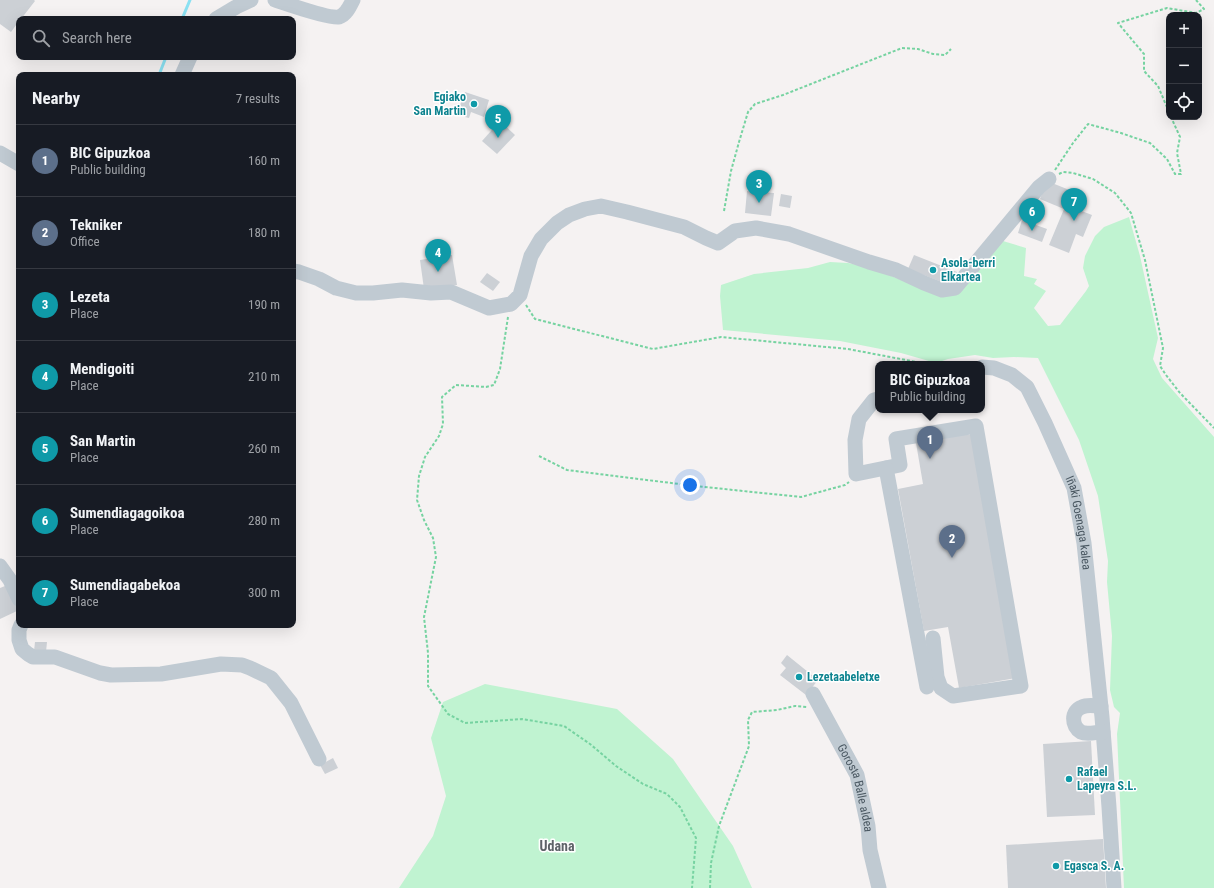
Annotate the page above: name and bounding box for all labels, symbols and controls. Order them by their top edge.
map controls [1166,12,1202,120]
button: + [1166,12,1202,48]
search box [16,16,296,60]
icon: search [30,27,52,49]
text: Search here [62,29,132,47]
button: − [1166,48,1202,84]
button: locate [1166,84,1202,120]
text: Nearby [32,88,80,108]
place label: Egiako San Martin [414,90,466,118]
text: 7 results [236,91,280,106]
marker: Egiako San Martin [469,99,479,109]
pin: 5 [485,105,511,138]
text: BIC Gipuzkoa [70,144,150,162]
text: 1 [42,153,48,168]
text: 160 m [248,153,280,168]
text: Public building [70,162,146,177]
pin: 3 [746,170,772,203]
pin: 7 [1061,188,1087,221]
pin: 6 [1019,198,1045,231]
text: Tekniker [70,216,122,234]
text: 2 [42,225,48,240]
text: 180 m [248,225,280,240]
text: Office [70,234,100,249]
pin: 4 [425,239,451,272]
place label: Asola-berri Elkartea [941,256,995,284]
marker: Asola-berri Elkartea [928,265,938,275]
text: Lezeta [70,288,110,306]
text: 3 [42,297,48,312]
text: 190 m [248,297,280,312]
text: Place [70,306,99,321]
text: Mendigoiti [70,360,134,378]
popup [875,361,985,413]
text: 4 [42,369,48,384]
text: 210 m [248,369,280,384]
text: BIC Gipuzkoa [890,371,970,389]
text: Place [70,378,99,393]
text: Public building [890,389,966,404]
pin: 1 [917,426,943,459]
text: San Martin [70,432,136,450]
text: 5 [42,441,48,456]
text: 260 m [248,441,280,456]
text: Place [70,450,99,465]
street label: Iñaki Goenaga kalea [1062,473,1094,571]
your location [680,475,700,495]
text: Sumendiagagoikoa [70,504,185,522]
text: 6 [42,513,48,528]
text: 280 m [248,513,280,528]
text: Place [70,522,99,537]
pin: 2 [939,525,965,558]
text: Sumendiagabekoa [70,576,180,594]
text: 7 [42,585,48,600]
text: 300 m [248,585,280,600]
text: Place [70,594,99,609]
place label: Lezetaabeletxe [807,670,880,684]
marker: Lezetaabeletxe [794,672,804,682]
street label: Gorosta Balle aldea [834,741,875,833]
place label: Rafael Lapeyra S.L. [1077,765,1137,793]
marker: Rafael Lapeyra S.L. [1064,774,1074,784]
district label: Udana [539,838,575,854]
place label: Egasca S. A. [1064,859,1124,873]
marker: Egasca S. A. [1051,861,1061,871]

